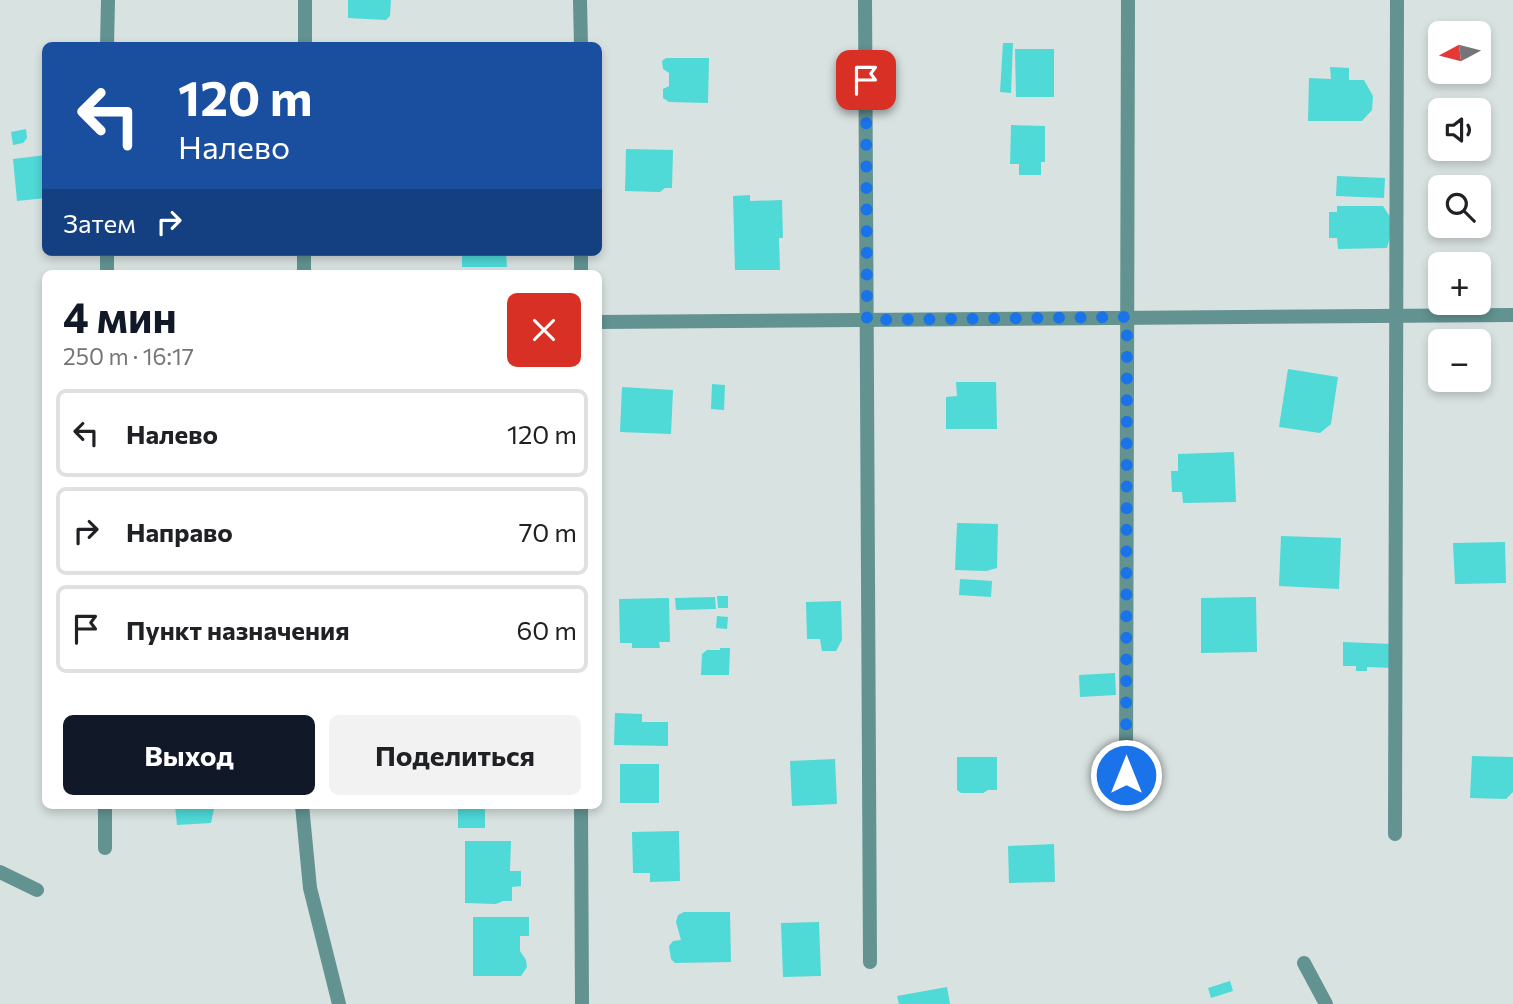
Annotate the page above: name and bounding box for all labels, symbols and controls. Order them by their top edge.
north arrow [1428,21,1491,84]
map controls [1428,21,1491,392]
pin [836,50,896,110]
icon: arrive [847,61,885,99]
text: 120 m [178,66,312,126]
icon: left [63,70,154,161]
button: sound [1428,98,1491,161]
text: Налево [178,126,290,166]
button: search [1428,175,1491,238]
icon: right [150,203,188,241]
text: Затем [63,207,136,238]
button: + [1428,252,1491,315]
text: 4 мин [63,290,177,342]
button: close [507,293,581,367]
button: − [1428,329,1491,392]
text: 250 m · 16:17 [63,342,194,370]
icon: left [67,414,105,452]
text: Налево [126,418,218,449]
text: 120 m [507,418,577,449]
icon: right [67,512,105,550]
text: Направо [126,516,233,547]
text: 70 m [519,516,577,547]
icon: arrive [67,610,105,648]
text: Пункт назначения [126,614,350,645]
text: 60 m [517,614,577,645]
button: Выход [63,715,315,795]
button: Поделиться [329,715,581,795]
position arrow [1089,738,1163,812]

